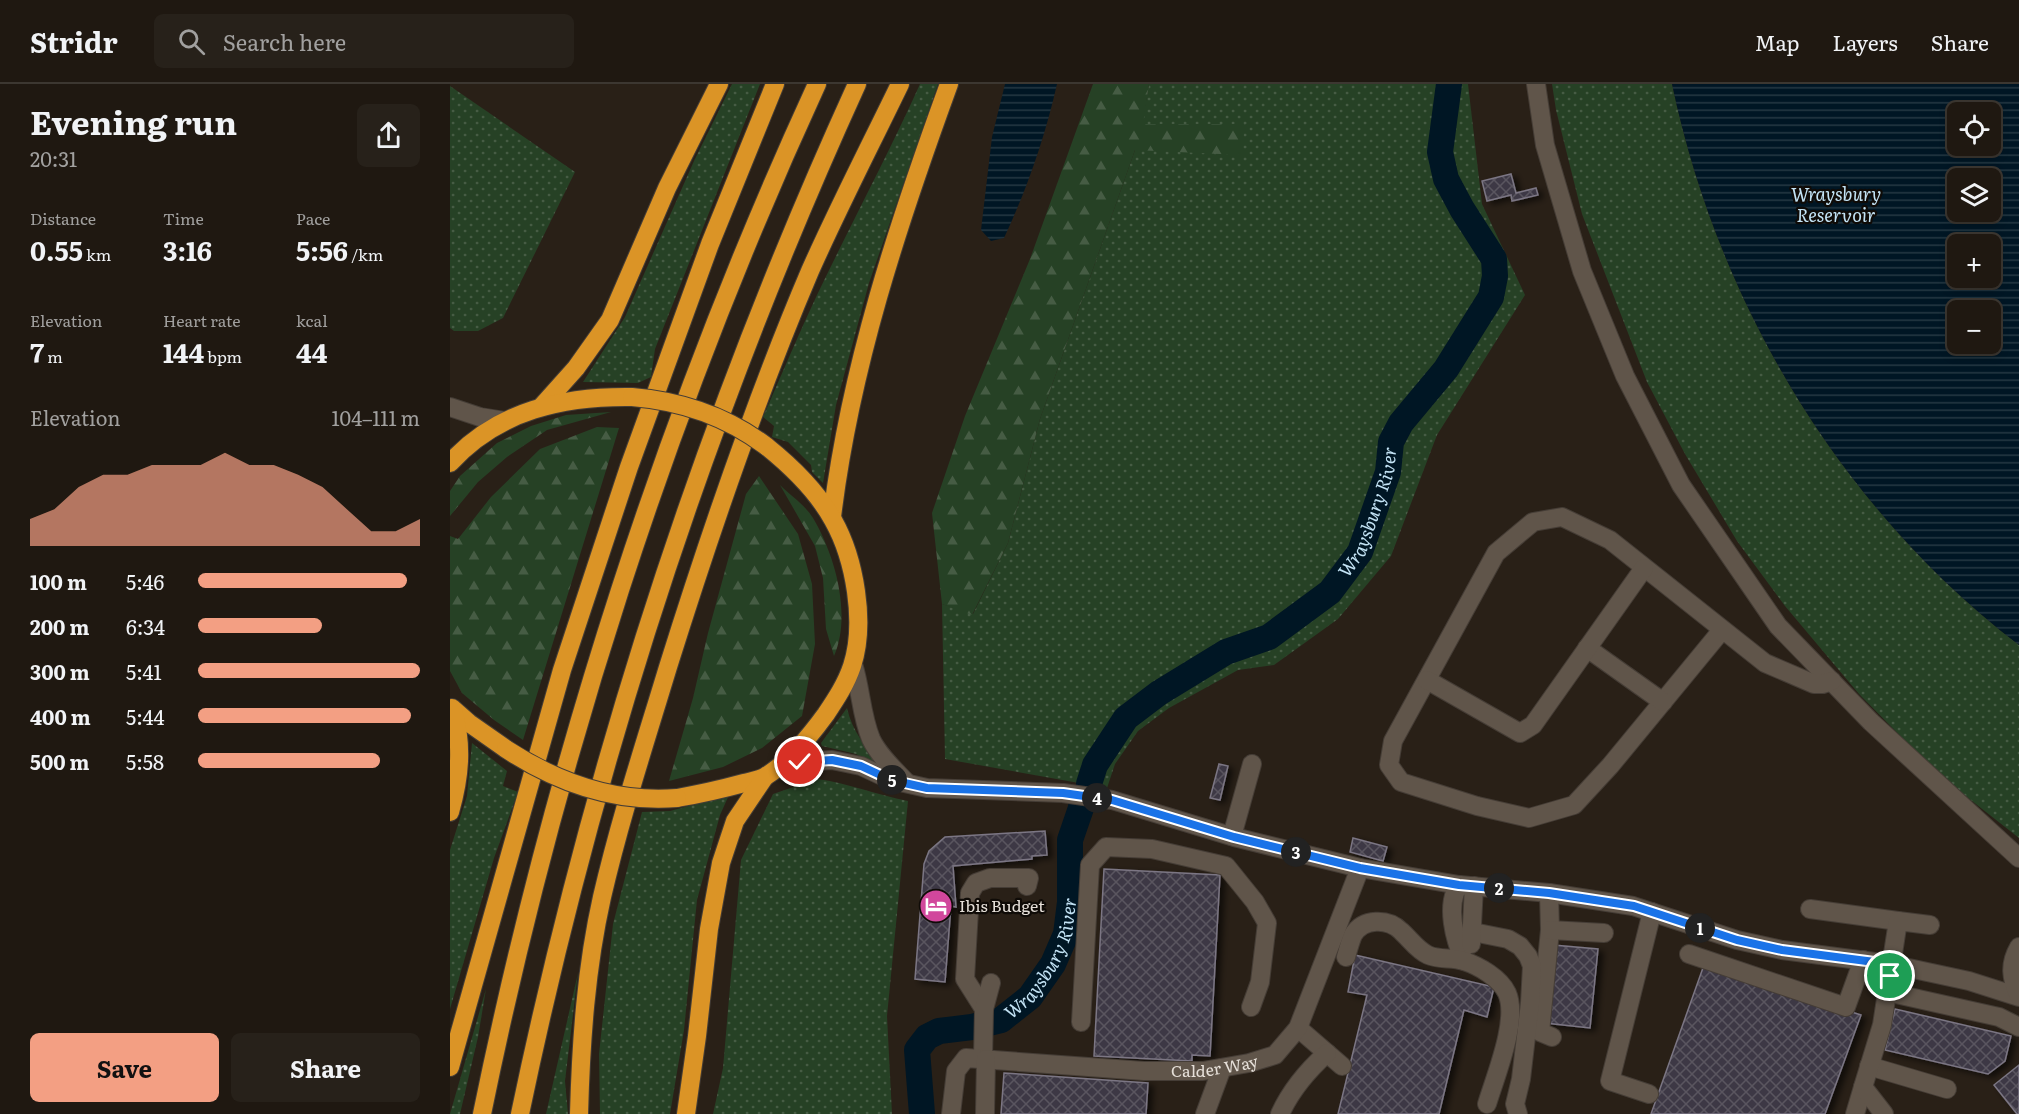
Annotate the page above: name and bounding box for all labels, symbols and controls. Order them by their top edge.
search box [154,14,574,68]
text: Stridr [30,20,118,62]
icon: search [175,25,208,58]
text: Search here [223,25,346,58]
text: Map [1755,26,1800,57]
text: Layers [1833,26,1898,57]
text: Share [1931,26,1989,57]
text: Evening run [30,96,237,145]
map controls [1947,102,2001,354]
button: locate [1947,102,2001,156]
button: share [357,104,420,167]
text: 20:31 [30,143,77,173]
button: layers [1947,168,2001,222]
water label: Wraysbury Reservoir [1791,180,1881,228]
text: Distance [30,206,96,230]
text: Time [163,206,204,230]
text: Pace [296,206,330,230]
text: 0.55 [30,230,83,269]
text: 3:16 [163,230,212,269]
text: 5:56 [296,230,348,269]
button: + [1947,234,2001,288]
text: km [83,242,111,266]
text: /km [348,242,383,266]
button: − [1947,300,2001,354]
text: Elevation [30,308,102,332]
text: Heart rate [163,308,241,332]
text: kcal [296,308,328,332]
text: 7 [30,332,44,371]
text: 144 [163,332,204,371]
text: 44 [296,332,327,371]
text: m [44,344,63,368]
text: bpm [204,344,242,368]
text: Elevation [30,402,120,432]
text: 104–111 m [331,402,420,432]
water label: Wraysbury River [1331,446,1402,582]
text: 100 m [30,566,87,596]
text: 5:46 [126,566,164,596]
text: 200 m [30,611,89,641]
text: 6:34 [126,611,165,641]
text: 300 m [30,656,90,686]
text: 5:41 [126,656,162,686]
text: 400 m [30,701,91,731]
text: 5:44 [126,701,164,731]
pin [774,736,825,787]
icon: check [783,745,816,778]
text: 500 m [30,746,89,776]
text: 5:58 [126,746,164,776]
pin: 5 [877,765,907,795]
text: 5 [888,768,896,792]
pin: 4 [1082,783,1112,813]
text: 4 [1092,786,1102,810]
pin: 3 [1281,837,1311,867]
text: 3 [1292,840,1300,864]
pin: 2 [1484,873,1514,903]
text: 2 [1495,876,1503,900]
hotel icon: Ibis Budget [918,888,954,924]
place label: Ibis Budget [959,893,1045,917]
water label: Wraysbury River [998,896,1082,1025]
pin: 1 [1685,913,1715,943]
text: 1 [1697,916,1703,940]
pin [1864,950,1915,1001]
icon: arrive [1873,959,1906,992]
button: Save [30,1033,219,1102]
button: Share [231,1033,420,1102]
street label: Calder Way [1171,1048,1262,1082]

